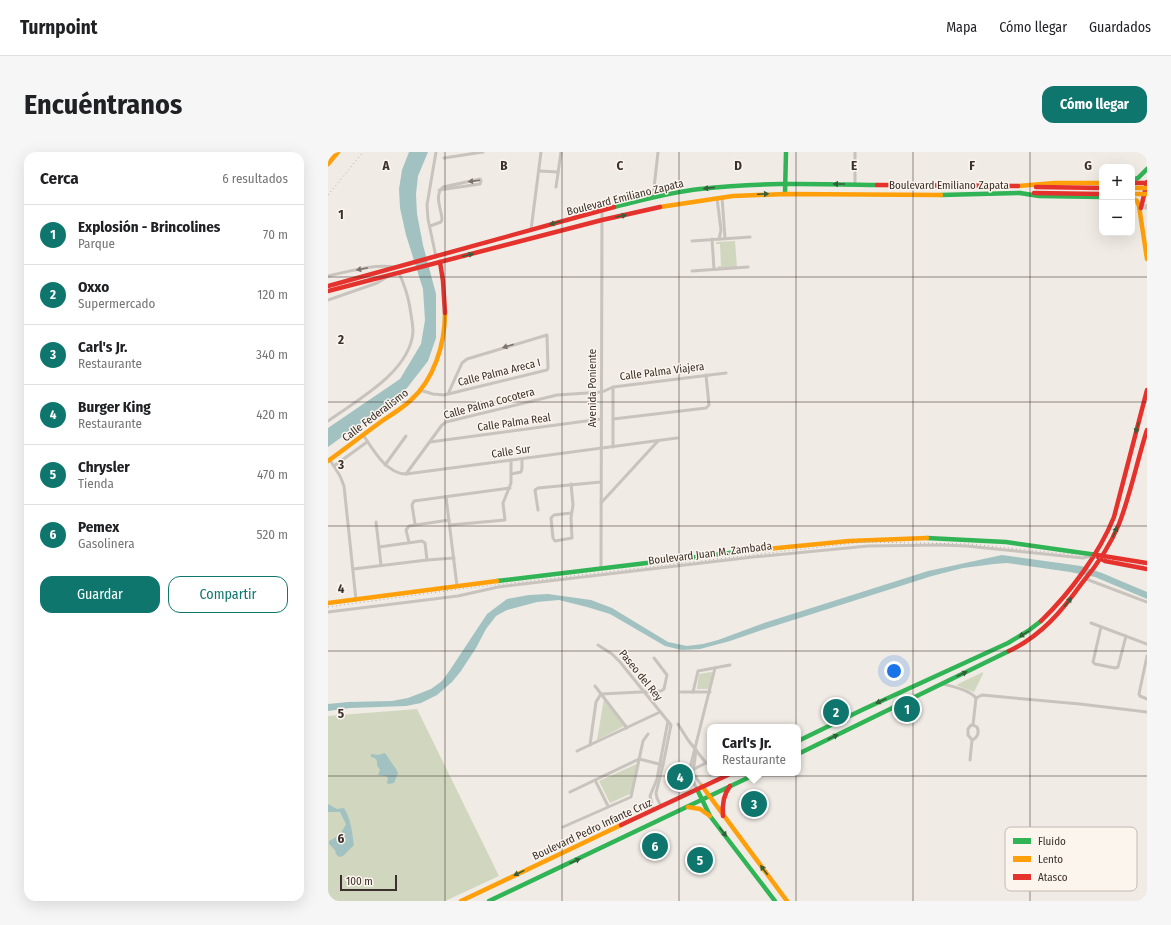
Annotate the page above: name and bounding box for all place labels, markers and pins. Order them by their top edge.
pin: 1 [894,694,920,724]
pin: 2 [823,697,849,727]
pin: 4 [667,762,693,792]
pin: 3 [741,789,767,819]
pin: 6 [642,831,668,861]
pin: 5 [687,845,713,875]

